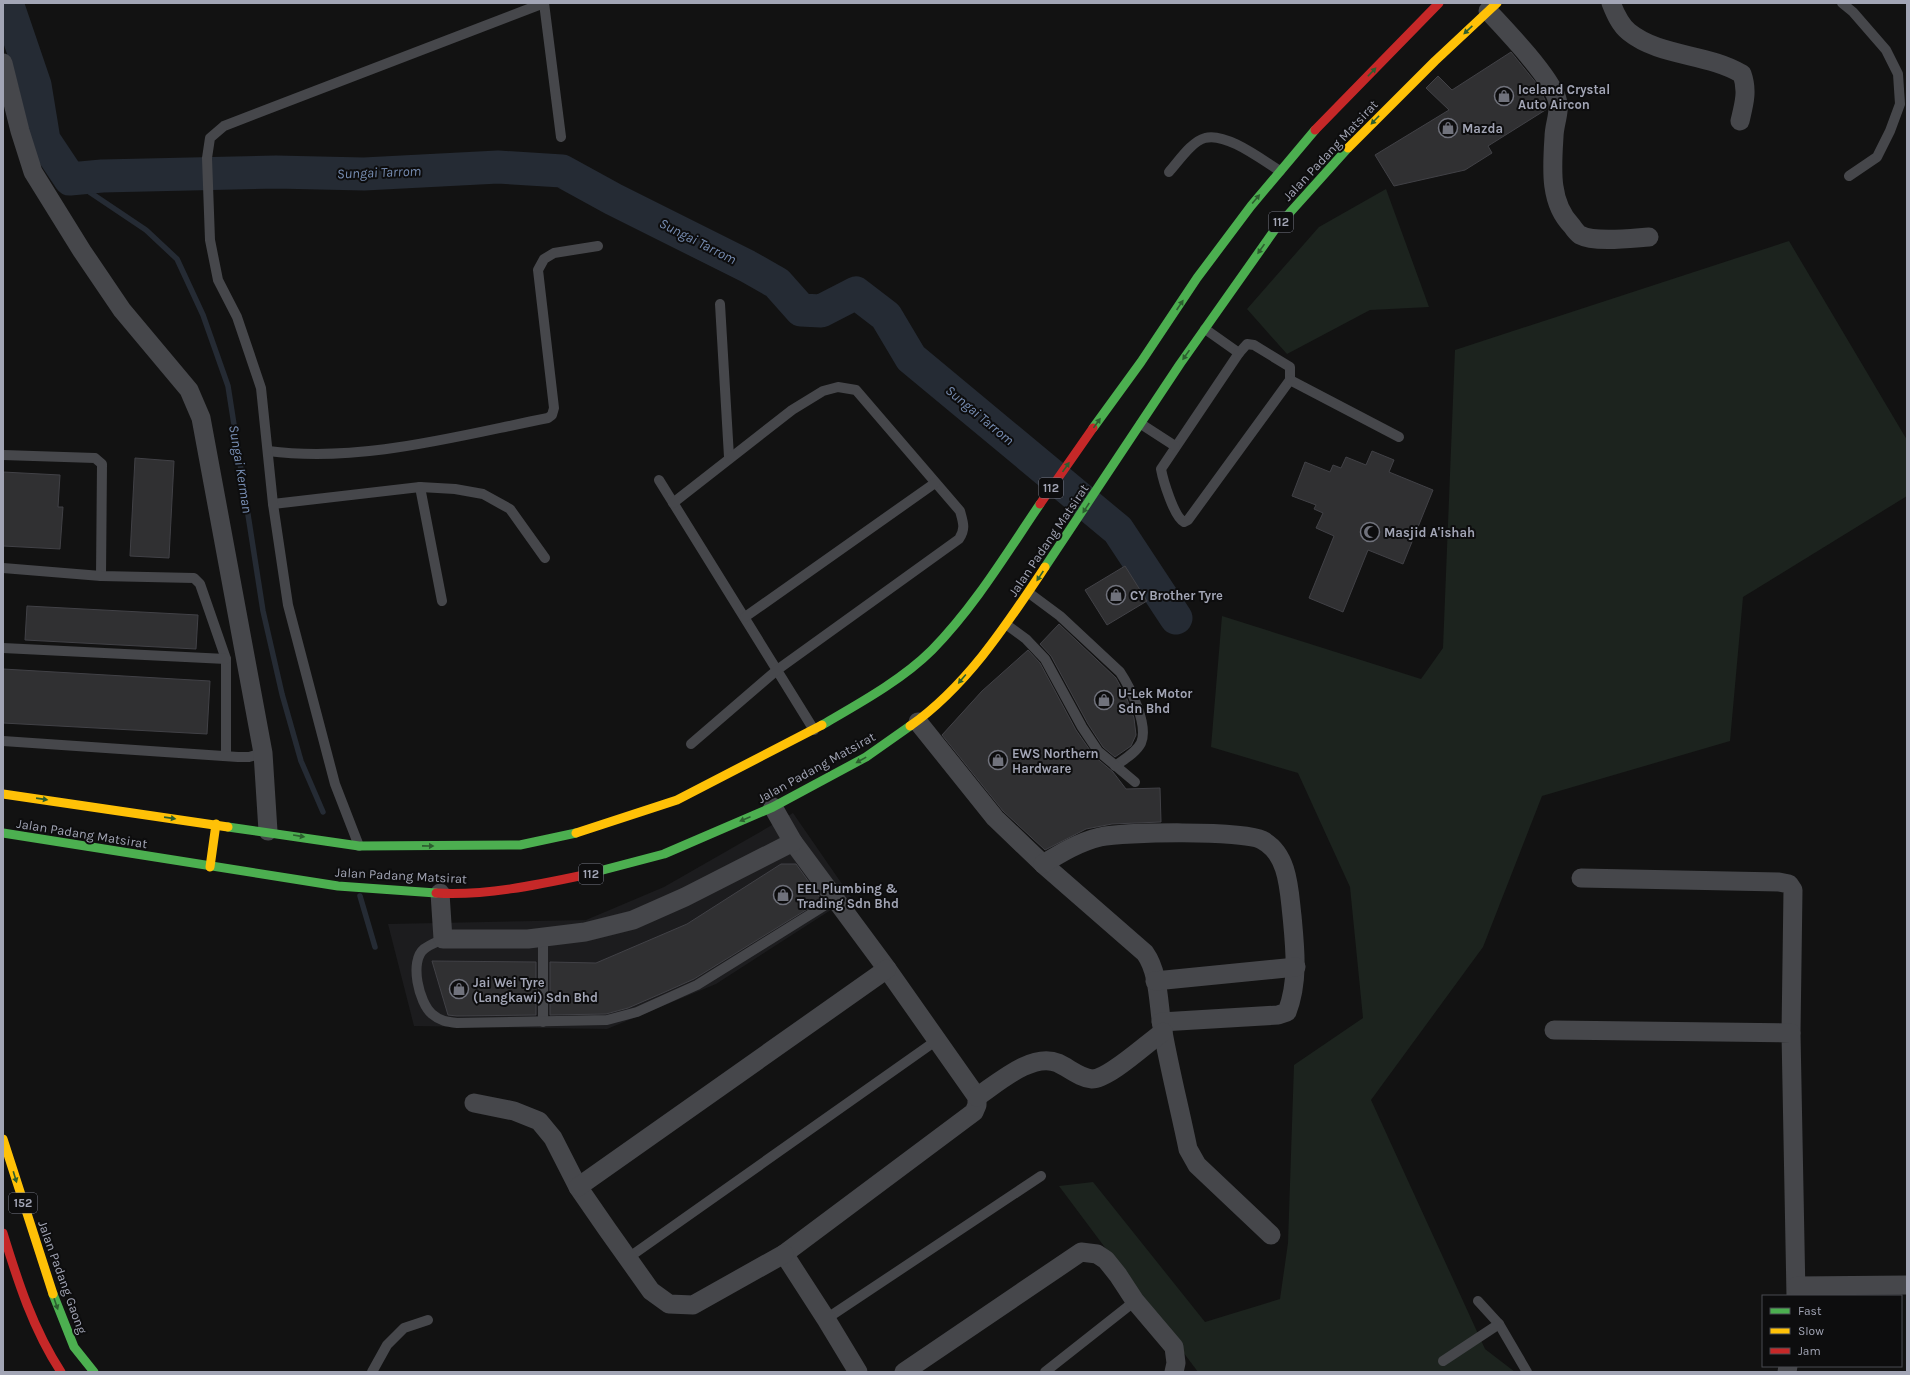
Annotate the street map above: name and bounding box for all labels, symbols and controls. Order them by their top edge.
one-way arrow [1463,25,1473,34]
one-way arrow [1367,67,1377,77]
place label: Iceland Crystal Auto Aircon [1518,82,1610,112]
shop icon: Iceland Crystal Auto Aircon [1493,85,1515,107]
street label: Jalan Padang Matsirat [1280,97,1381,204]
one-way arrow [1370,115,1380,125]
shop icon: Mazda [1437,117,1459,139]
place label: Mazda [1462,121,1503,136]
water label: Sungai Tarrom [337,163,422,182]
one-way arrow [1251,194,1260,205]
road number: 112 [1269,212,1293,232]
water label: Sungai Tarrom [656,215,739,268]
one-way arrow [1257,244,1265,254]
one-way arrow [1176,299,1184,310]
one-way arrow [1182,350,1190,360]
water label: Sungai Tarrom [942,382,1018,449]
one-way arrow [1093,417,1101,428]
water label: Sungai Kerman [225,424,256,514]
one-way arrow [1062,461,1070,472]
road number: 112 [1039,478,1063,498]
street label: Jalan Padang Matsirat [1005,481,1092,599]
one-way arrow [1082,502,1089,514]
mosque icon: Masjid A'ishah [1359,521,1381,543]
place label: Masjid A'ishah [1384,525,1475,540]
one-way arrow [1037,570,1044,581]
shop icon: CY Brother Tyre [1105,584,1127,606]
place label: CY Brother Tyre [1130,588,1223,603]
one-way arrow [957,673,966,684]
place label: U-Lek Motor Sdn Bhd [1118,686,1193,716]
shop icon: U-Lek Motor Sdn Bhd [1093,689,1115,711]
street label: Jalan Padang Matsirat [755,729,878,806]
place label: EWS Northern Hardware [1012,746,1099,776]
shop icon: EWS Northern Hardware [987,749,1009,771]
one-way arrow [855,756,867,763]
one-way arrow [36,796,48,802]
one-way arrow [164,815,176,821]
street label: Jalan Padang Matsirat [15,816,148,851]
one-way arrow [740,816,751,822]
one-way arrow [293,833,305,839]
one-way arrow [422,843,435,849]
road number: 112 [579,864,603,884]
street label: Jalan Padang Matsirat [335,865,467,886]
place label: EEL Plumbing & Trading Sdn Bhd [797,881,899,911]
shop icon: EEL Plumbing & Trading Sdn Bhd [772,884,794,906]
place label: Jai Wei Tyre (Langkawi) Sdn Bhd [473,975,598,1005]
shop icon: Jai Wei Tyre (Langkawi) Sdn Bhd [448,978,470,1000]
one-way arrow [12,1171,18,1183]
road number: 152 [9,1193,37,1213]
street label: Jalan Padang Gaong [35,1218,90,1336]
legend [1762,1295,1902,1367]
one-way arrow [53,1299,59,1311]
text: Fast [1798,1304,1822,1318]
text: Slow [1798,1324,1824,1338]
text: Jam [1798,1344,1821,1358]

